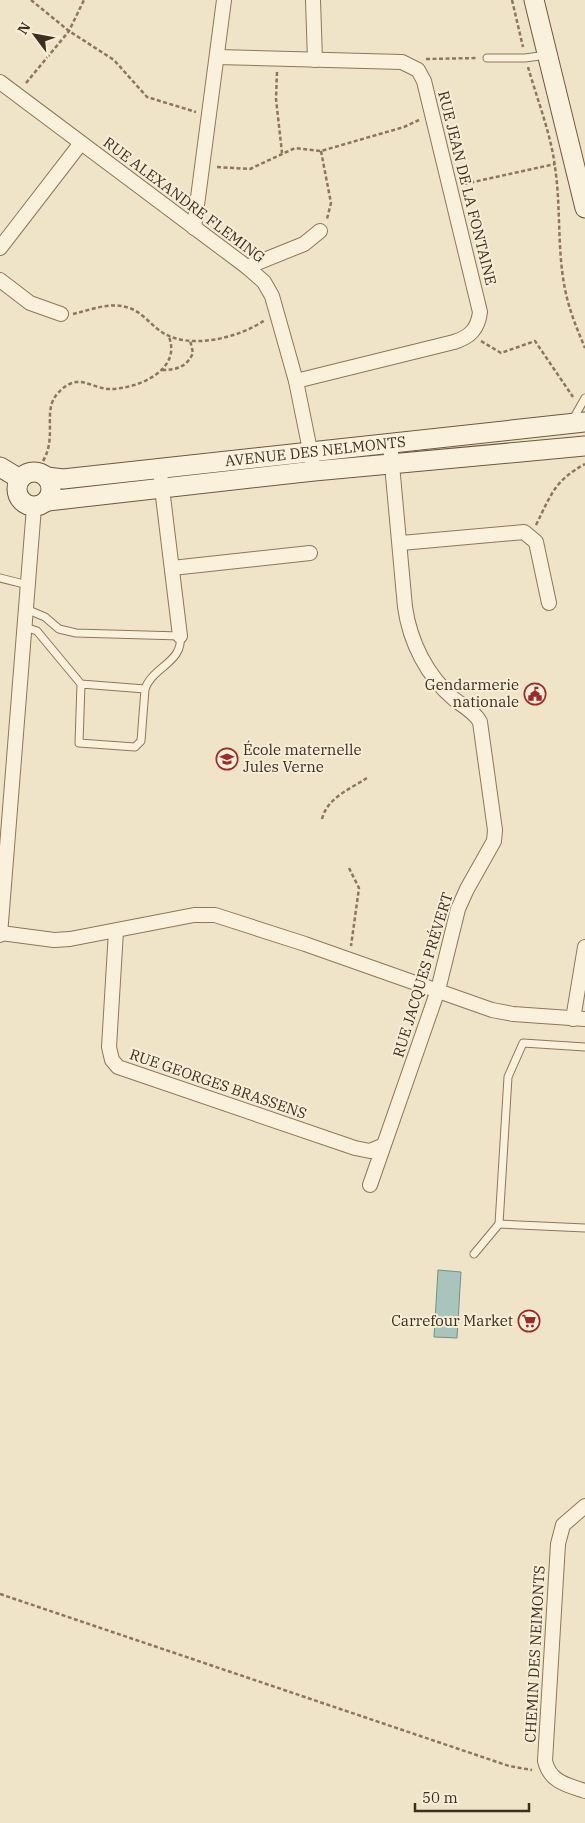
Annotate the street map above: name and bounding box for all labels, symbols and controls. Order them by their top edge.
north arrow [10,10,60,60]
text: N [13,19,35,38]
street label: RUE JEAN DE LA FONTAINE [434,89,501,287]
street label: RUE ALEXANDRE FLEMING [100,133,269,267]
street label: AVENUE DES NELMONTS [224,432,407,470]
place label: Gendarmerie nationale [425,675,519,711]
public building icon: Gendarmerie nationale [523,682,547,706]
place label: École maternelle Jules Verne [243,740,362,776]
school or university icon: École maternelle Jules Verne [215,747,239,771]
street label: RUE JACQUES PRÉVERT [388,890,457,1060]
street label: RUE GEORGES BRASSENS [127,1044,309,1123]
supermarket icon: Carrefour Market [517,1309,541,1333]
place label: Carrefour Market [391,1311,513,1330]
street label: CHEMIN DES NEIMONTS [520,1565,549,1743]
scale bar [415,1780,529,1812]
text: 50 m [422,1788,458,1807]

